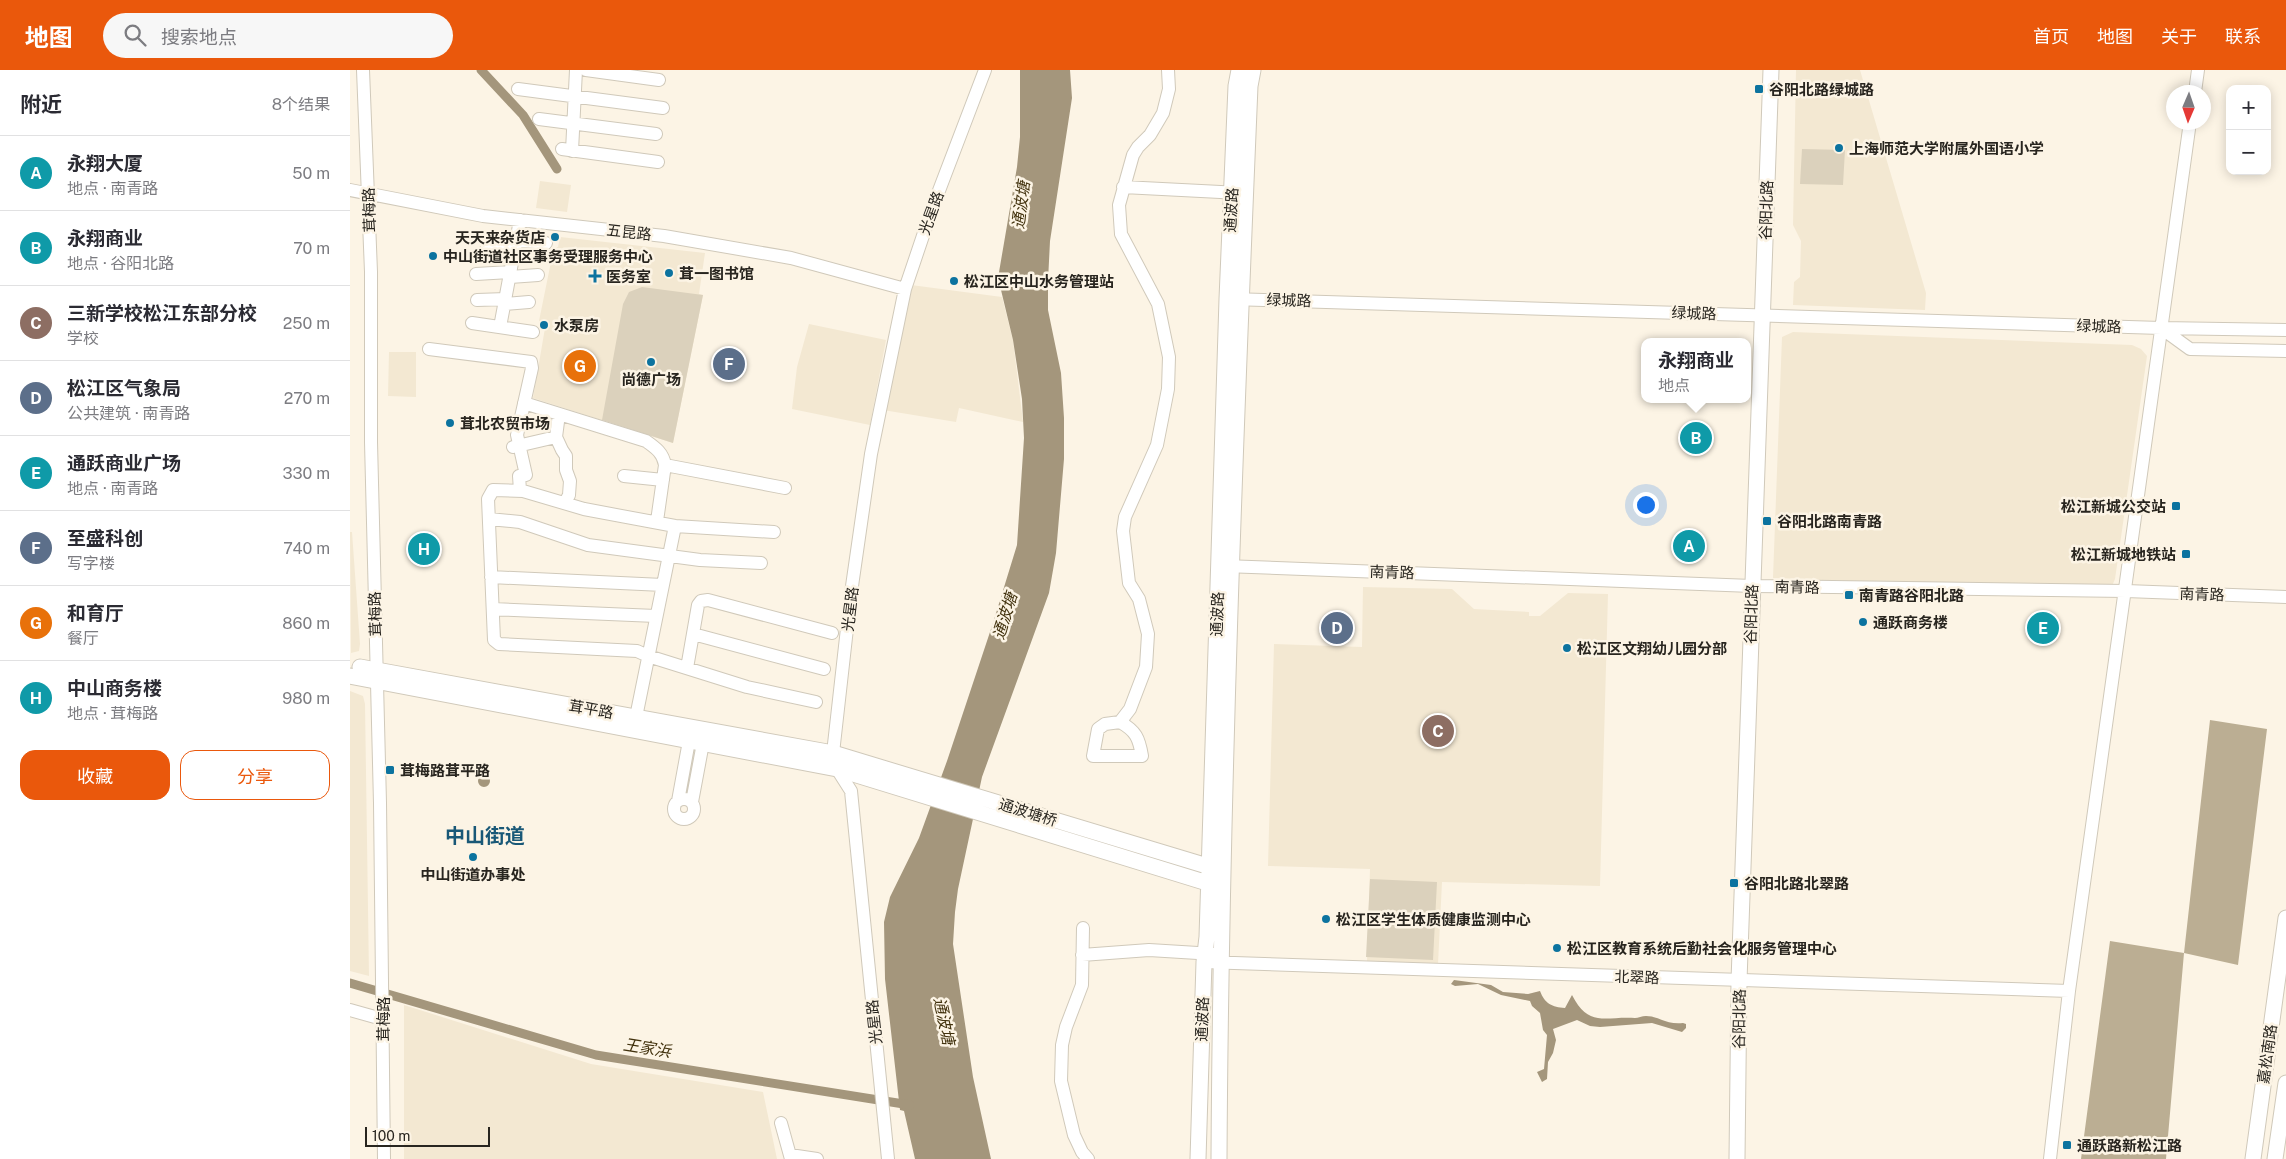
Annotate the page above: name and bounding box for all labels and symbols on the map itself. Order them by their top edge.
place label: 谷阳北路绿城路 [1769,81,1874,98]
marker: 谷阳北路绿城路 [1753,83,1765,95]
north arrow [2166,85,2211,130]
place label: 上海师范大学附属外国语小学 [1849,140,2044,157]
marker: 上海师范大学附属外国语小学 [1833,142,1845,154]
water label: 通波塘 [1009,177,1034,230]
street label: 谷阳北路 [1756,180,1776,240]
street label: 茸梅路 [360,187,378,233]
street label: 通波路 [1221,187,1241,233]
street label: 光星路 [915,189,947,237]
street label: 五昆路 [606,221,652,243]
place label: 天天来杂货店 [455,229,545,246]
marker: 天天来杂货店 [549,231,561,243]
place label: 中山街道社区事务受理服务中心 [443,248,653,265]
marker: 中山街道社区事务受理服务中心 [427,250,439,262]
place label: 茸一图书馆 [679,265,754,282]
marker: 茸一图书馆 [663,267,675,279]
place label: 医务室 [606,268,651,285]
marker: 医务室 [588,269,602,283]
place label: 松江区中山水务管理站 [964,273,1114,290]
marker: 松江区中山水务管理站 [948,275,960,287]
street label: 绿城路 [1266,291,1312,309]
street label: 绿城路 [1671,304,1717,322]
place label: 水泵房 [554,317,599,334]
street label: 绿城路 [2076,317,2122,335]
marker: 水泵房 [538,319,550,331]
pin: F [713,345,745,383]
pin: G [564,347,596,385]
marker: 尚德广场 [645,356,657,368]
place label: 尚德广场 [621,371,681,388]
place label: 茸北农贸市场 [460,415,550,432]
marker: 茸北农贸市场 [444,417,456,429]
pin: B [1680,419,1712,457]
your location [1633,492,1659,518]
place label: 松江新城公交站 [2061,498,2166,515]
marker: 松江新城公交站 [2170,500,2182,512]
place label: 谷阳北路南青路 [1777,513,1882,530]
marker: 谷阳北路南青路 [1761,515,1773,527]
pin: A [1673,527,1705,565]
pin: H [408,530,440,568]
place label: 松江新城地铁站 [2071,546,2176,563]
marker: 松江新城地铁站 [2180,548,2192,560]
street label: 南青路 [1369,563,1415,581]
street label: 南青路 [1774,578,1820,596]
street label: 谷阳北路 [1741,584,1761,644]
street label: 南青路 [2179,585,2225,603]
street label: 光星路 [839,586,861,632]
water label: 通波塘 [989,587,1022,642]
place label: 南青路谷阳北路 [1859,587,1964,604]
marker: 南青路谷阳北路 [1843,589,1855,601]
street label: 茸梅路 [366,591,384,637]
street label: 通波路 [1208,591,1226,637]
pin: D [1321,609,1353,647]
pin: E [2027,609,2059,647]
place label: 通跃商务楼 [1873,614,1948,631]
marker: 通跃商务楼 [1857,616,1869,628]
place label: 松江区文翔幼儿园分部 [1577,640,1727,657]
marker: 松江区文翔幼儿园分部 [1561,642,1573,654]
street label: 茸平路 [567,697,615,721]
pin: C [1422,712,1454,750]
place label: 茸梅路茸平路 [400,762,490,779]
marker: 茸梅路茸平路 [384,764,396,776]
street label: 通波塘桥 [997,795,1059,829]
district label: 中山街道 [445,824,525,848]
marker: 中山街道办事处 [467,851,479,863]
place label: 中山街道办事处 [420,866,526,883]
place label: 谷阳北路北翠路 [1744,875,1849,892]
marker: 谷阳北路北翠路 [1728,877,1740,889]
place label: 松江区学生体质健康监测中心 [1336,911,1531,928]
marker: 松江区学生体质健康监测中心 [1320,913,1332,925]
place label: 松江区教育系统后勤社会化服务管理中心 [1567,940,1837,957]
marker: 松江区教育系统后勤社会化服务管理中心 [1551,942,1563,954]
street label: 北翠路 [1614,968,1660,986]
street label: 谷阳北路 [1730,989,1748,1049]
street label: 茸梅路 [375,996,392,1042]
water label: 通波塘 [930,996,959,1049]
street label: 通波路 [1193,996,1211,1042]
street label: 光星路 [863,999,885,1045]
street label: 嘉松南路 [2254,1023,2280,1085]
water label: 王家浜 [622,1035,674,1061]
scale bar [365,1124,490,1147]
place label: 通跃路新松江路 [2077,1137,2182,1154]
marker: 通跃路新松江路 [2061,1139,2073,1151]

